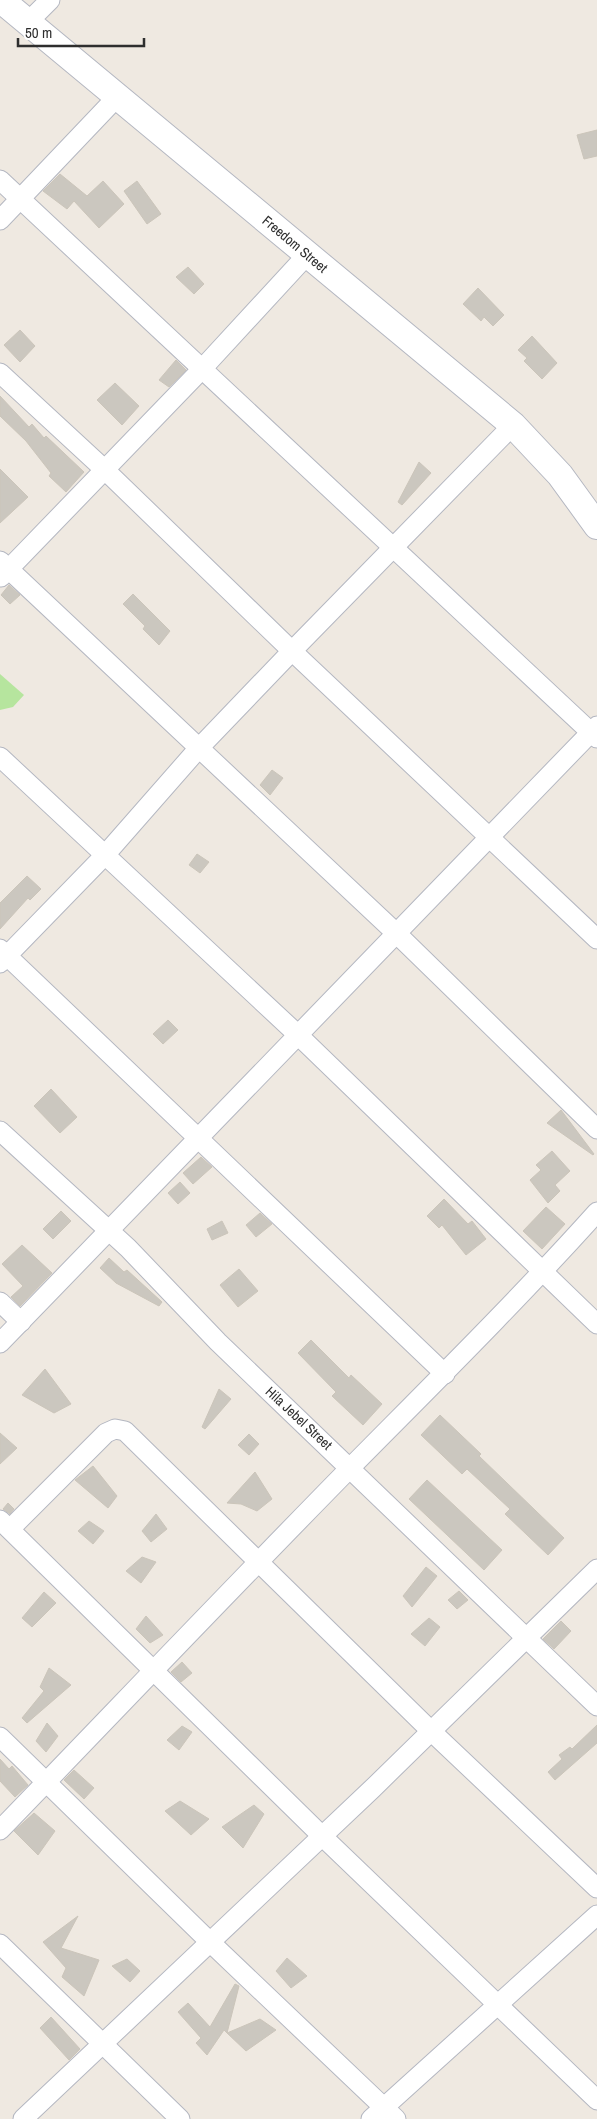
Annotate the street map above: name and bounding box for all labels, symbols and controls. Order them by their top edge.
scale bar [18,15,144,47]
text: 50 m [25,22,52,43]
street label: Freedom Street [259,211,331,277]
street label: Hila Jebel Street [262,1382,336,1454]

